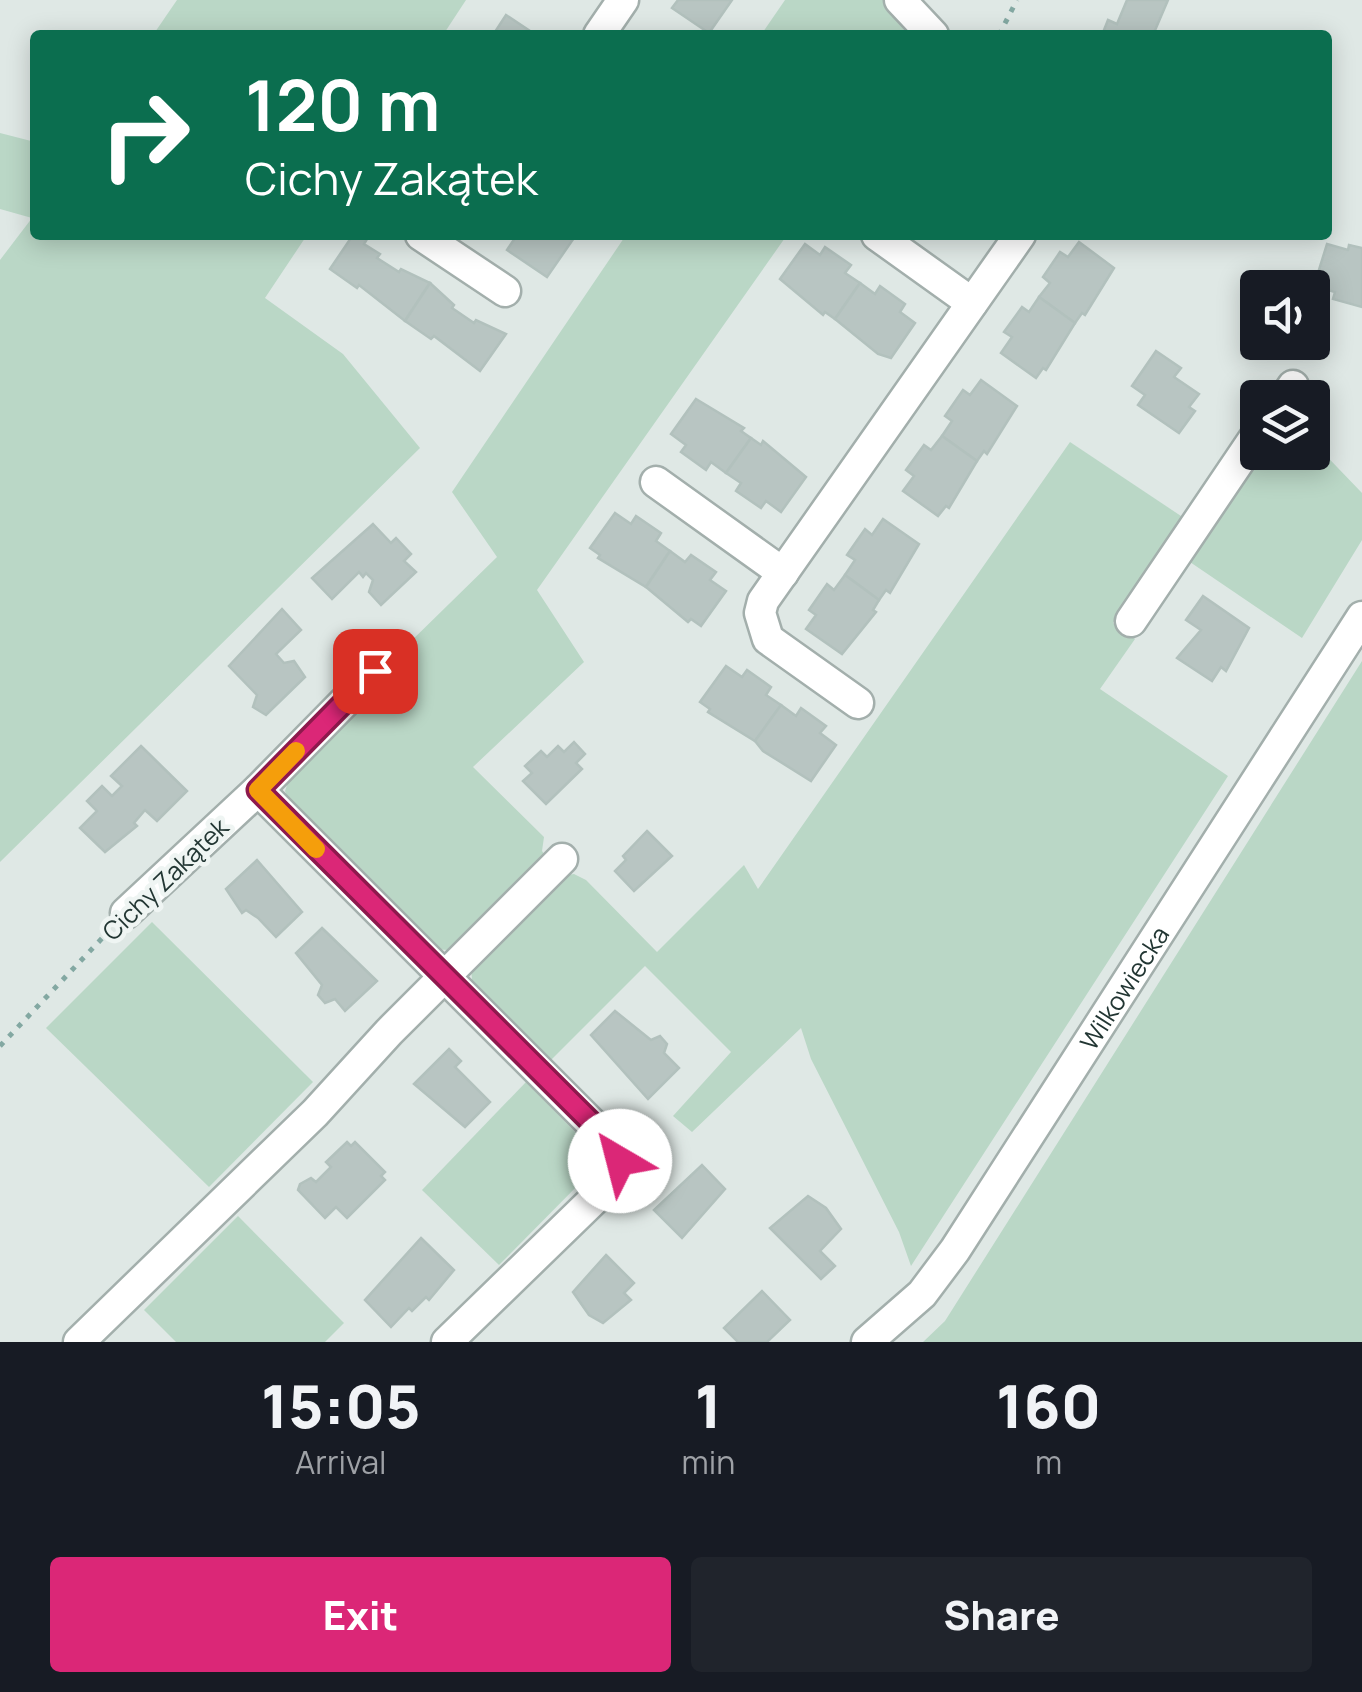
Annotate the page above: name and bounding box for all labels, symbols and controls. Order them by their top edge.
text: 120 m [245,56,440,152]
icon: right [80,70,210,200]
text: Cichy Zakątek [245,147,538,209]
map controls [1240,270,1330,470]
button: sound [1240,270,1330,360]
button: layers [1240,380,1330,470]
pin [333,629,418,714]
icon: arrive [348,644,403,699]
street label: Cichy Zakątek [94,810,236,948]
street label: Wilkowiecka [1071,919,1177,1056]
position arrow [568,1109,672,1213]
text: 15:05 [261,1364,421,1446]
text: 1 [695,1364,722,1446]
text: 160 [996,1364,1101,1446]
text: Arrival [295,1440,386,1484]
text: min [682,1440,735,1484]
text: m [1035,1440,1062,1484]
button: Exit [50,1557,671,1672]
button: Share [691,1557,1312,1672]

